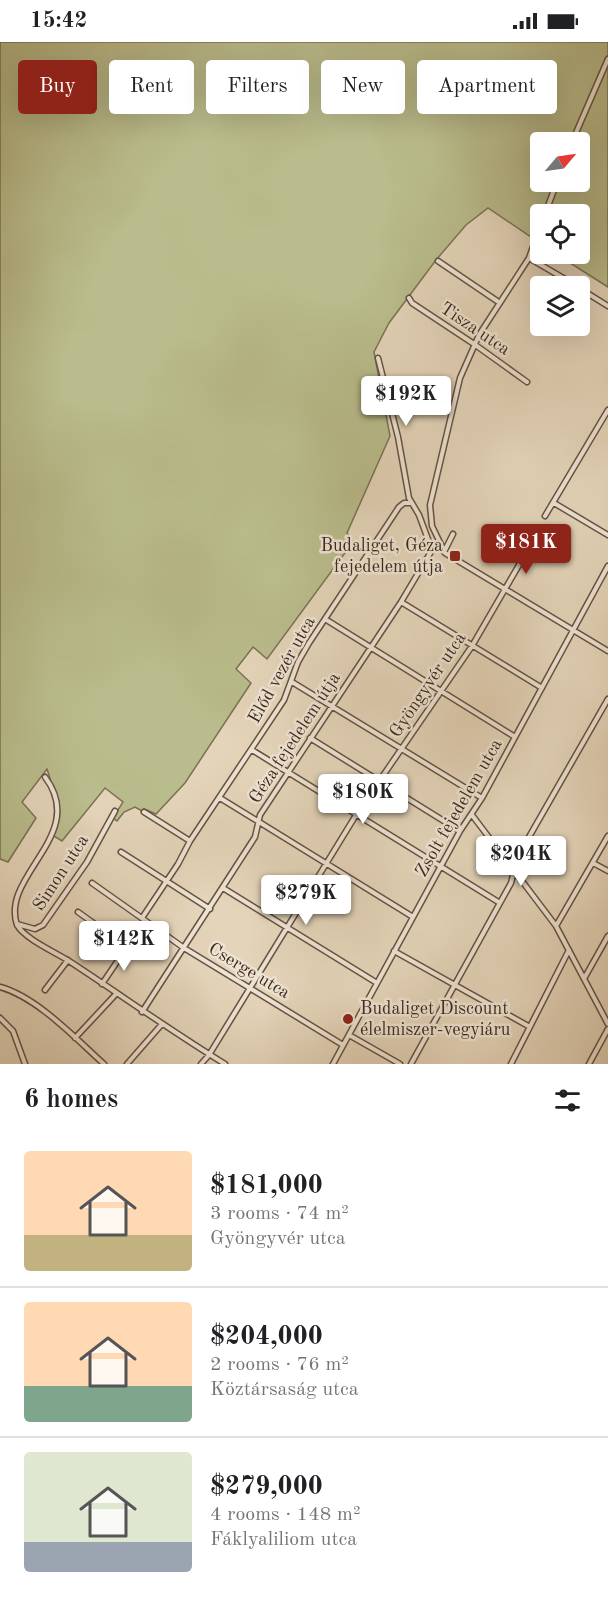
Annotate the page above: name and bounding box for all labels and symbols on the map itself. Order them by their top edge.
north arrow [530,132,590,192]
street label: Tisza utca [437,299,513,359]
pin: $192K [364,376,448,427]
pin: $181K [484,524,568,575]
place label: Budaliget, Géza fejedelem útja [321,537,443,576]
marker: Budaliget, Géza fejedelem útja [448,549,462,563]
street label: Előd vezér utca [245,614,319,726]
street label: Gyöngyvér utca [386,629,470,741]
street label: Géza fejedelem útja [246,669,344,807]
street label: Zsolt fejedelem utca [412,736,506,880]
pin: $180K [321,774,405,825]
street label: Simon utca [30,832,92,914]
pin: $204K [479,836,563,887]
pin: $279K [264,875,348,926]
pin: $142K [82,921,166,972]
street label: Cserge utca [205,940,293,1002]
place label: Budaliget Discount élelmiszer-vegyiáru [360,1000,511,1039]
marker: Budaliget Discount élelmiszer-vegyiáru [341,1012,355,1026]

